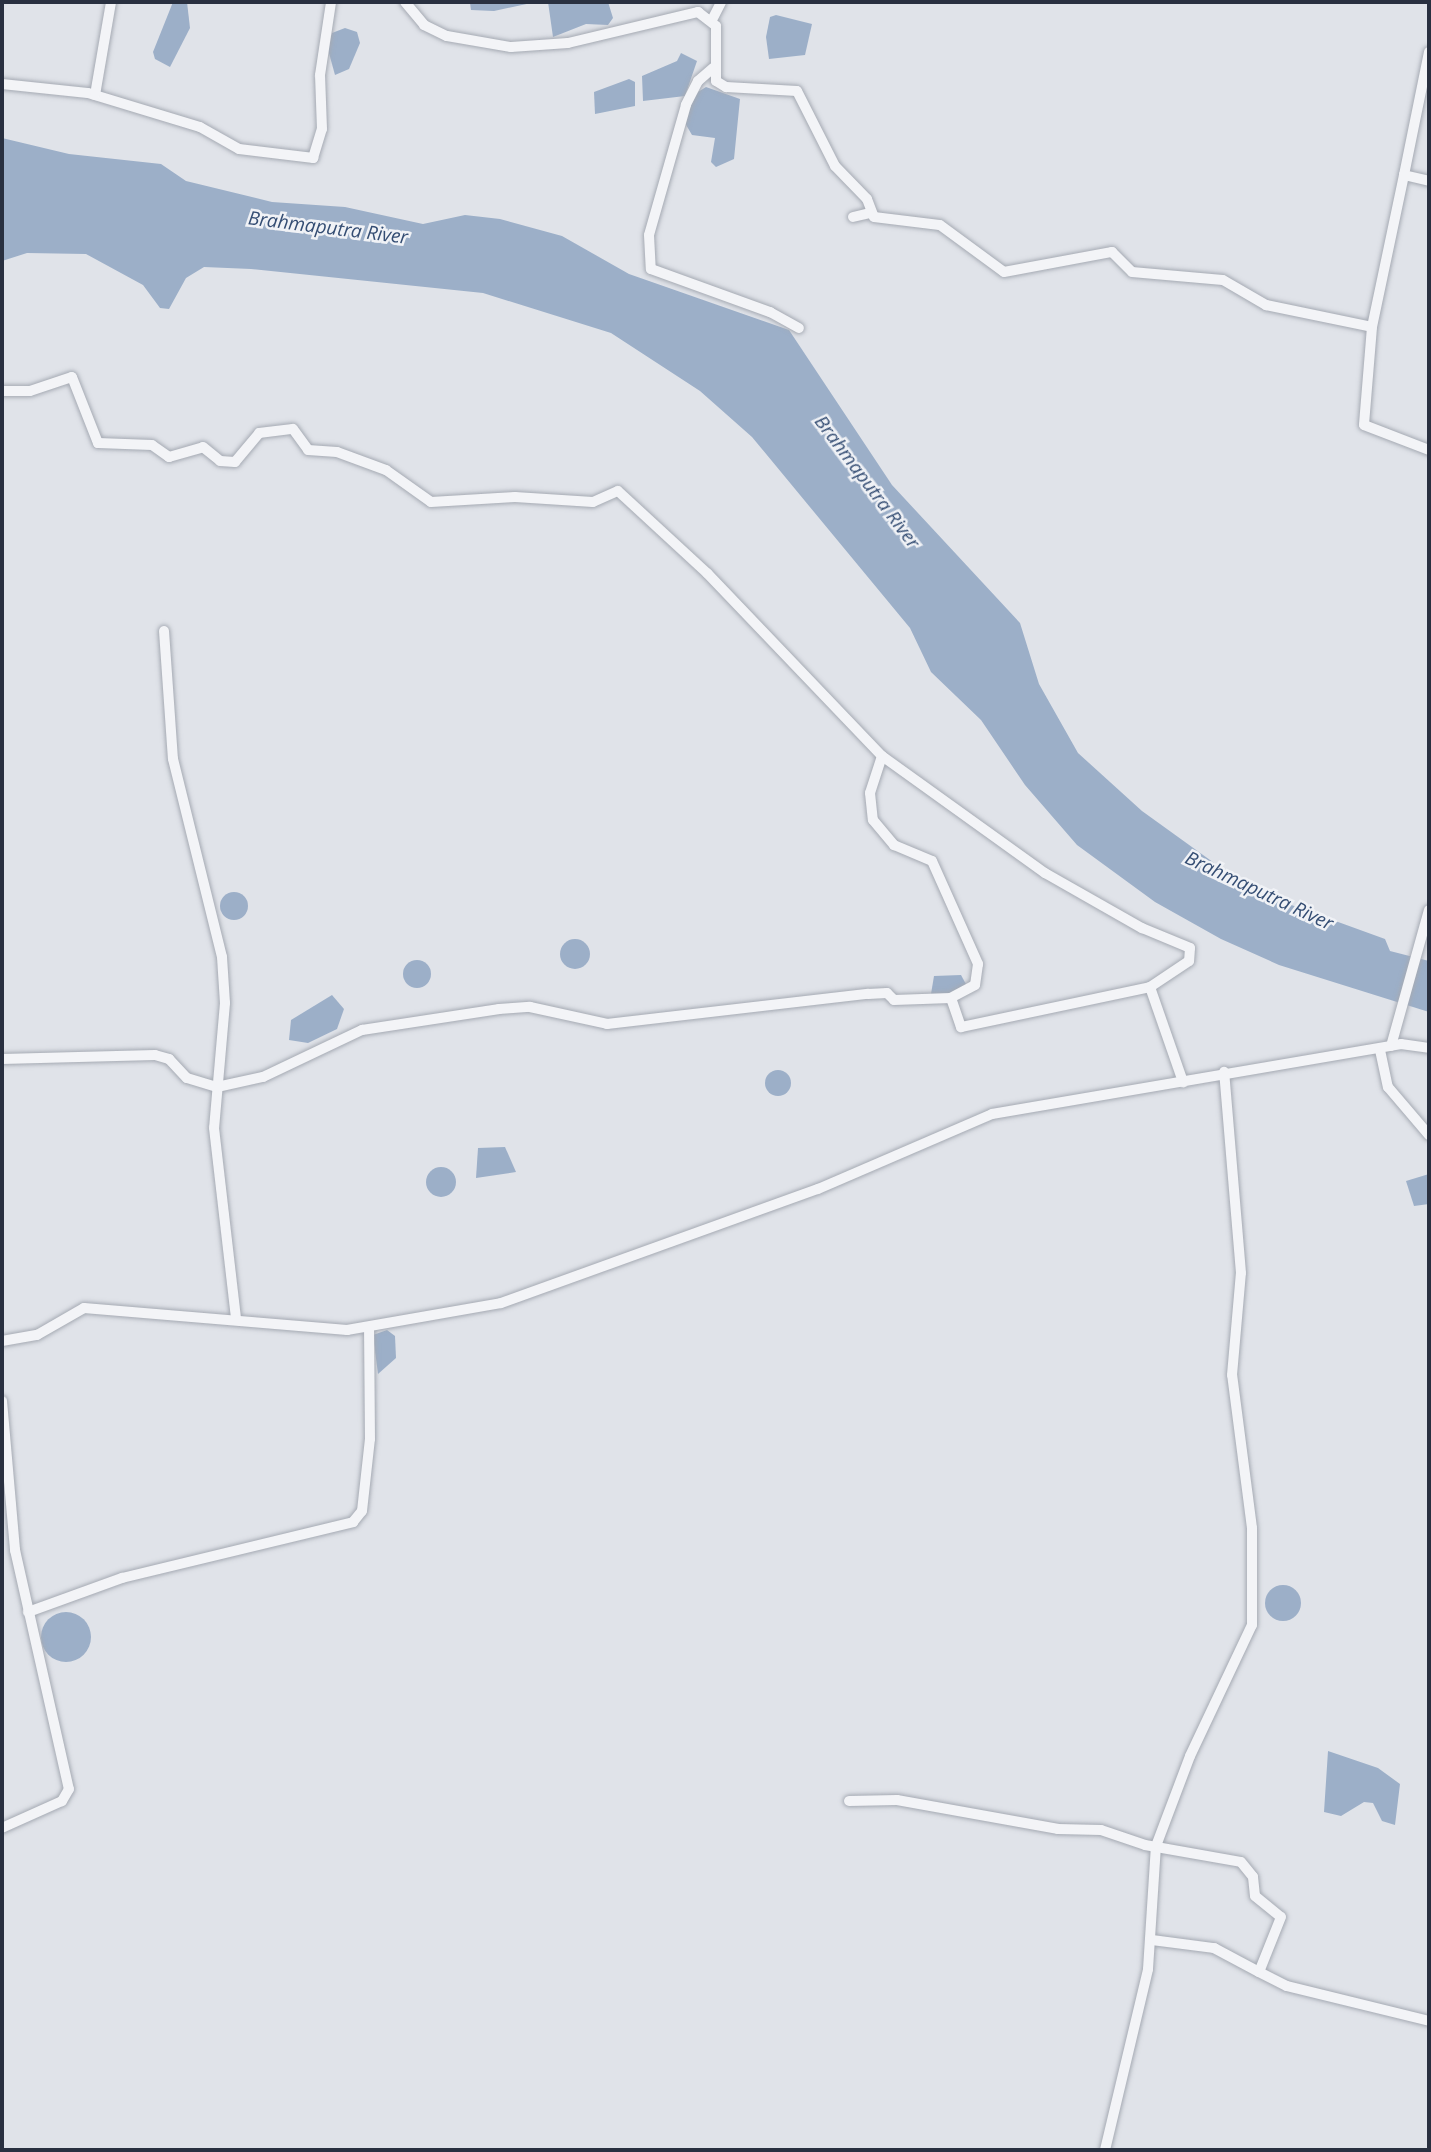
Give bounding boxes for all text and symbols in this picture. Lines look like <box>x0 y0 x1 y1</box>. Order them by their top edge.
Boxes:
water label: Brahmaputra River <box>247 207 409 249</box>
water label: Brahmaputra River <box>810 411 924 553</box>
water label: Brahmaputra River <box>1181 847 1337 935</box>

